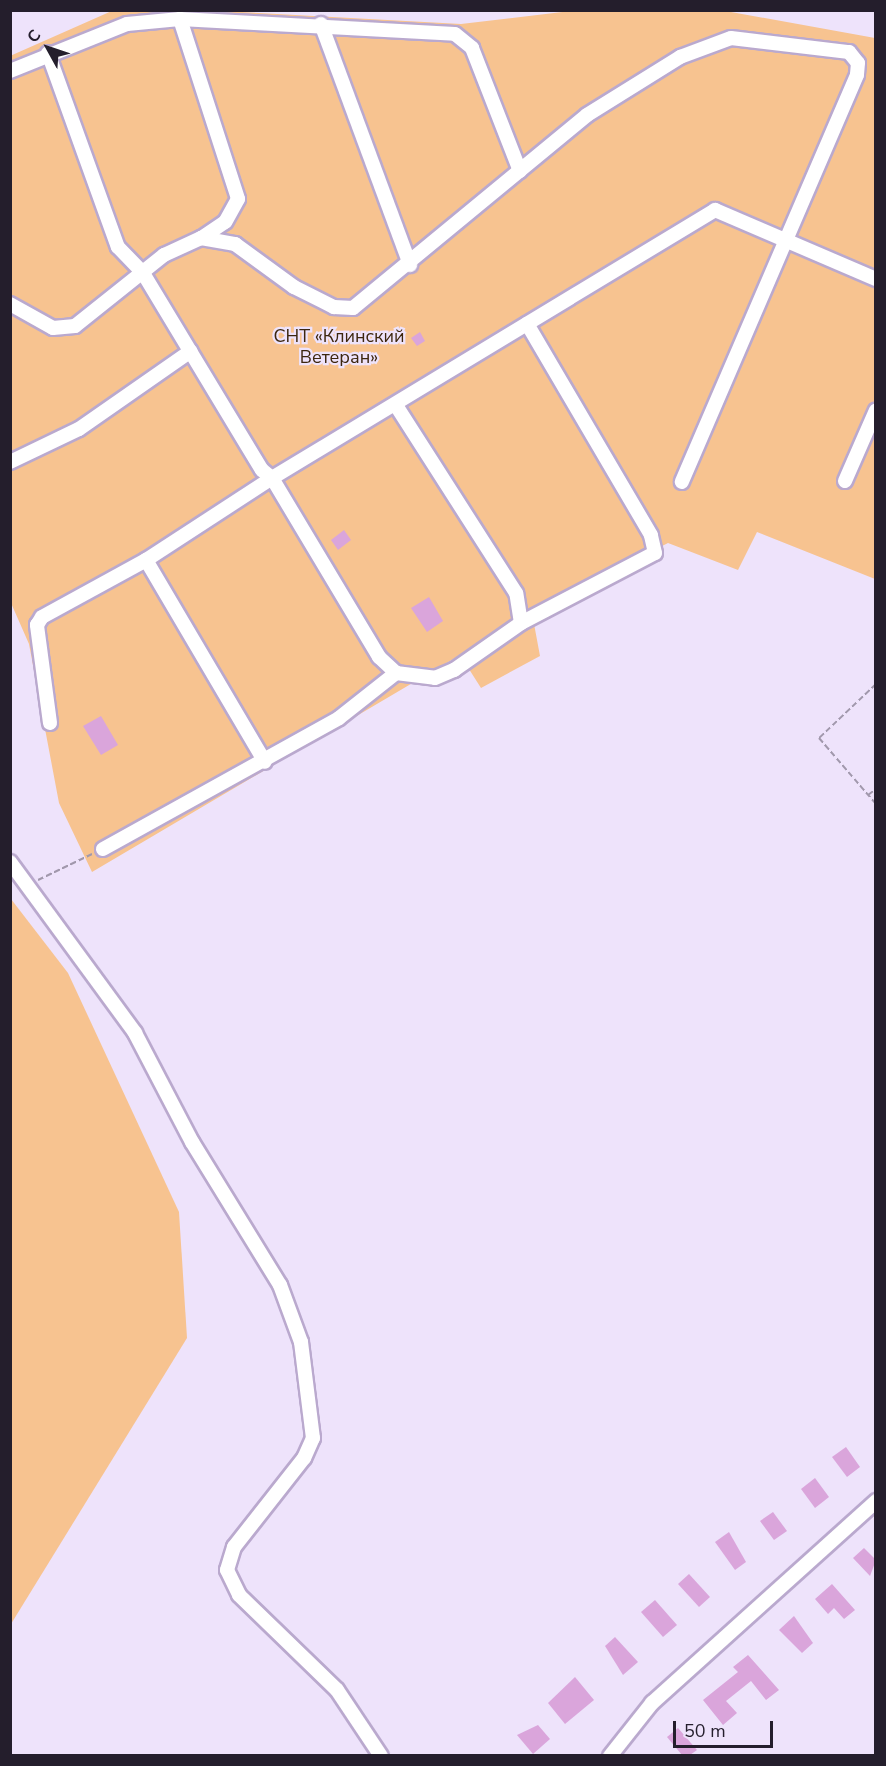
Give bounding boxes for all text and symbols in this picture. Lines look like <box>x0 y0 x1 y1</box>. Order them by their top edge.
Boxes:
north arrow <box>18 18 78 78</box>
text: С <box>22 25 46 48</box>
park label: СНТ «Клинский Ветеран» <box>273 326 405 368</box>
scale bar <box>676 1709 776 1747</box>
text: 50 m <box>684 1719 726 1743</box>

